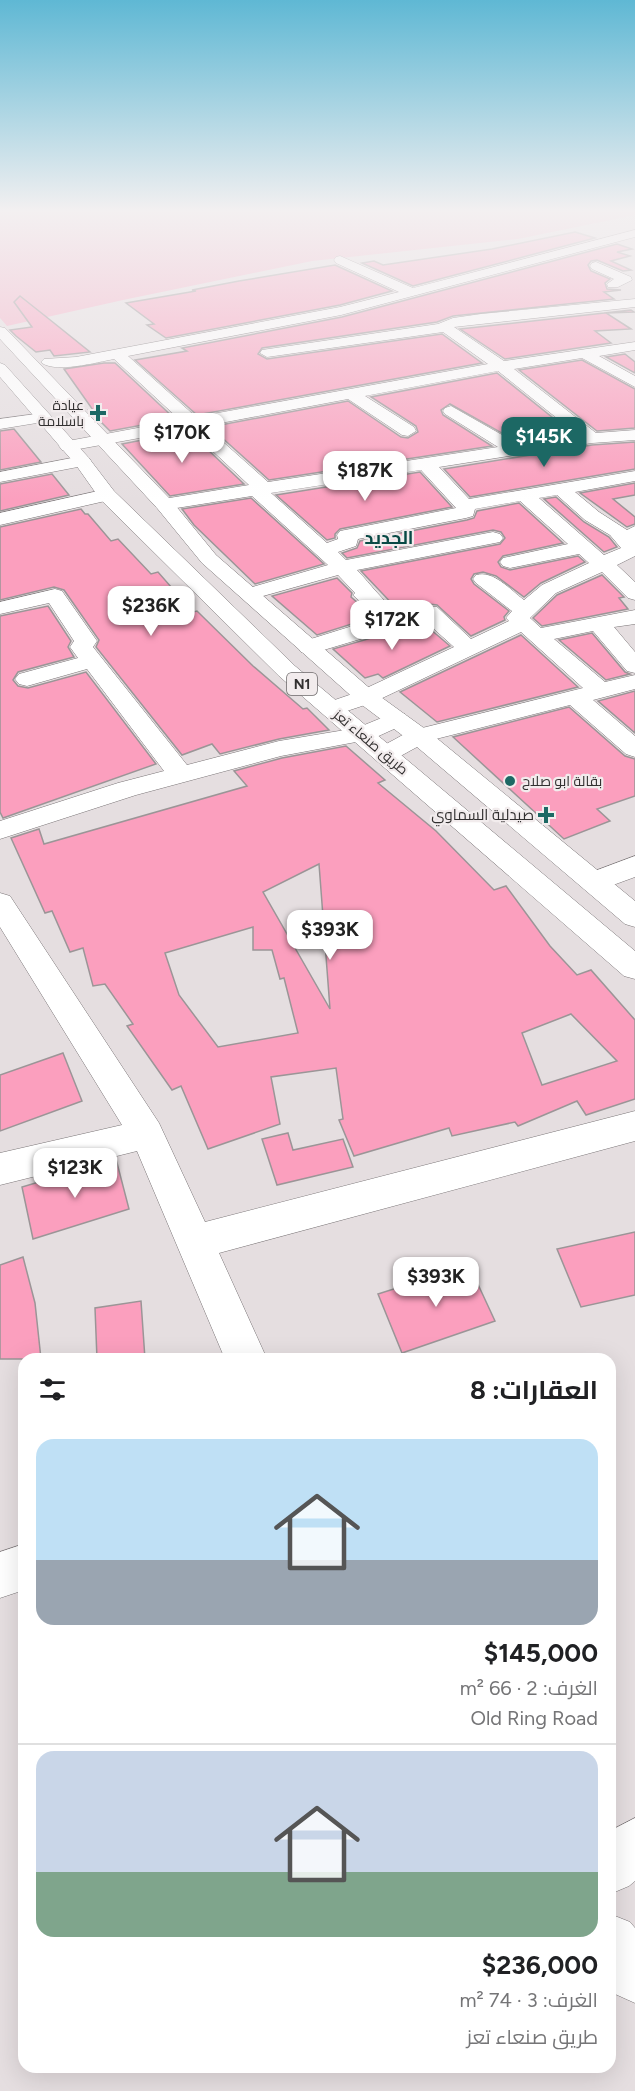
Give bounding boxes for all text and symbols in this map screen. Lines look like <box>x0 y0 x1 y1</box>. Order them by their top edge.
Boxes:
place label: عيادة باسلامة <box>38 397 84 430</box>
marker: عيادة باسلامة <box>89 404 107 422</box>
pin: $170K <box>140 413 224 464</box>
pin: $145K <box>502 417 586 468</box>
text: $170K <box>154 420 210 444</box>
text: $145K <box>515 424 573 448</box>
pin: $187K <box>323 451 407 502</box>
text: $187K <box>337 458 393 482</box>
district label: الجديد <box>365 527 413 549</box>
pin: $236K <box>109 586 193 637</box>
text: $236K <box>122 593 180 617</box>
pin: $172K <box>350 600 434 651</box>
text: $172K <box>364 607 420 631</box>
road number: N1 <box>287 673 317 695</box>
street label: طريق صنعاء تعز <box>329 706 411 778</box>
place label: بقالة ابو صلاح <box>522 773 602 790</box>
marker: بقالة ابو صلاح <box>503 774 517 788</box>
place label: صيدلية السماوي <box>431 806 534 827</box>
marker: صيدلية السماوي <box>539 808 553 822</box>
pin: $393K <box>288 910 372 961</box>
text: $393K <box>301 917 359 941</box>
pin: $123K <box>33 1148 117 1199</box>
text: $123K <box>47 1155 103 1179</box>
pin: $393K <box>394 1257 478 1308</box>
text: $393K <box>407 1264 465 1288</box>
icon: filters <box>36 1373 69 1406</box>
text: العقارات: 8 <box>470 1374 598 1406</box>
icon: home <box>263 1478 371 1586</box>
text: $145,000 <box>484 1637 598 1669</box>
text: الغرف: 2 · 66 m² <box>460 1676 598 1700</box>
text: Old Ring Road <box>470 1706 598 1730</box>
icon: home <box>263 1790 371 1898</box>
text: $236,000 <box>482 1949 598 1981</box>
text: الغرف: 3 · 74 m² <box>460 1988 598 2012</box>
text: طريق صنعاء تعز <box>467 2025 598 2049</box>

